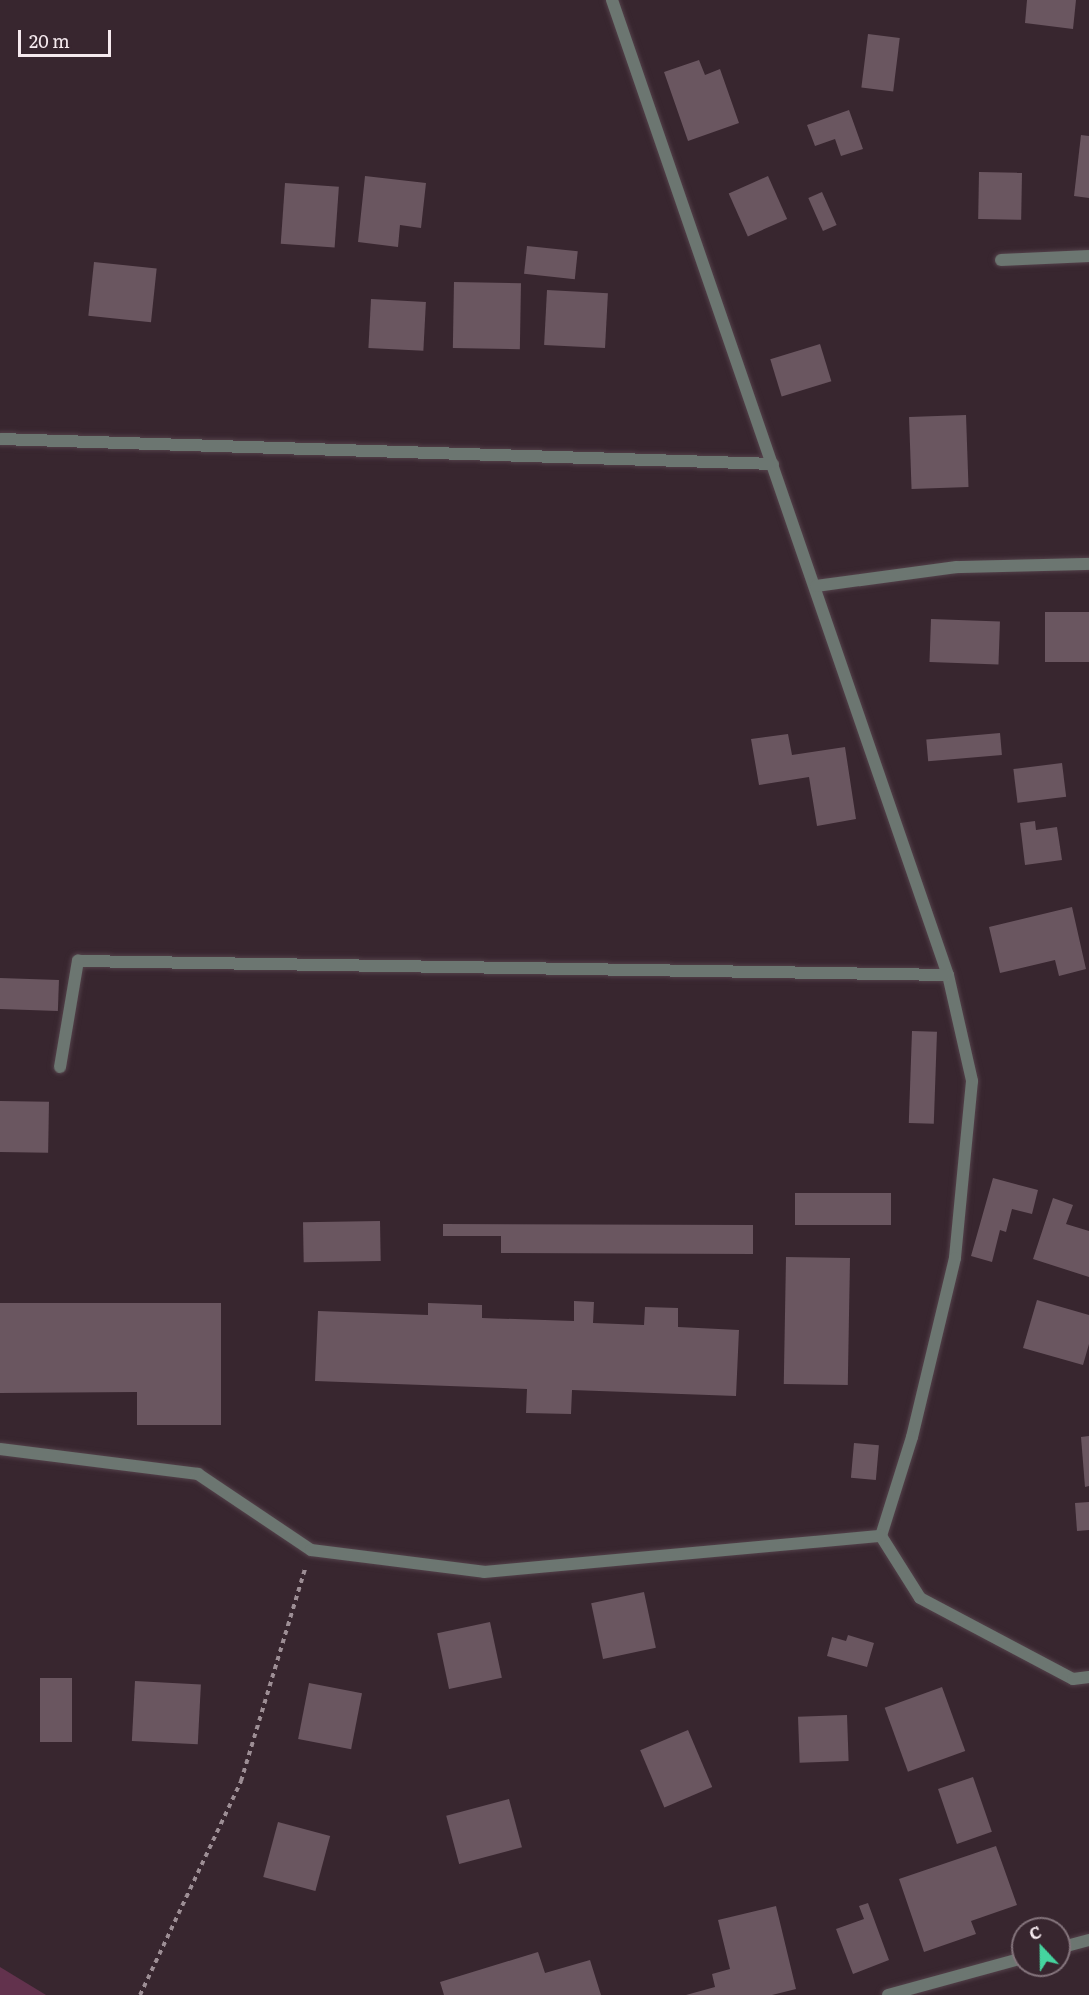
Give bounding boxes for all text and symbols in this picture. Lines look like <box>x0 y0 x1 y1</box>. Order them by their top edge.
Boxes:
scale bar <box>21 18 114 56</box>
text: 20 m <box>29 27 70 54</box>
north arrow <box>1011 1917 1071 1977</box>
text: С <box>1025 1919 1045 1945</box>

